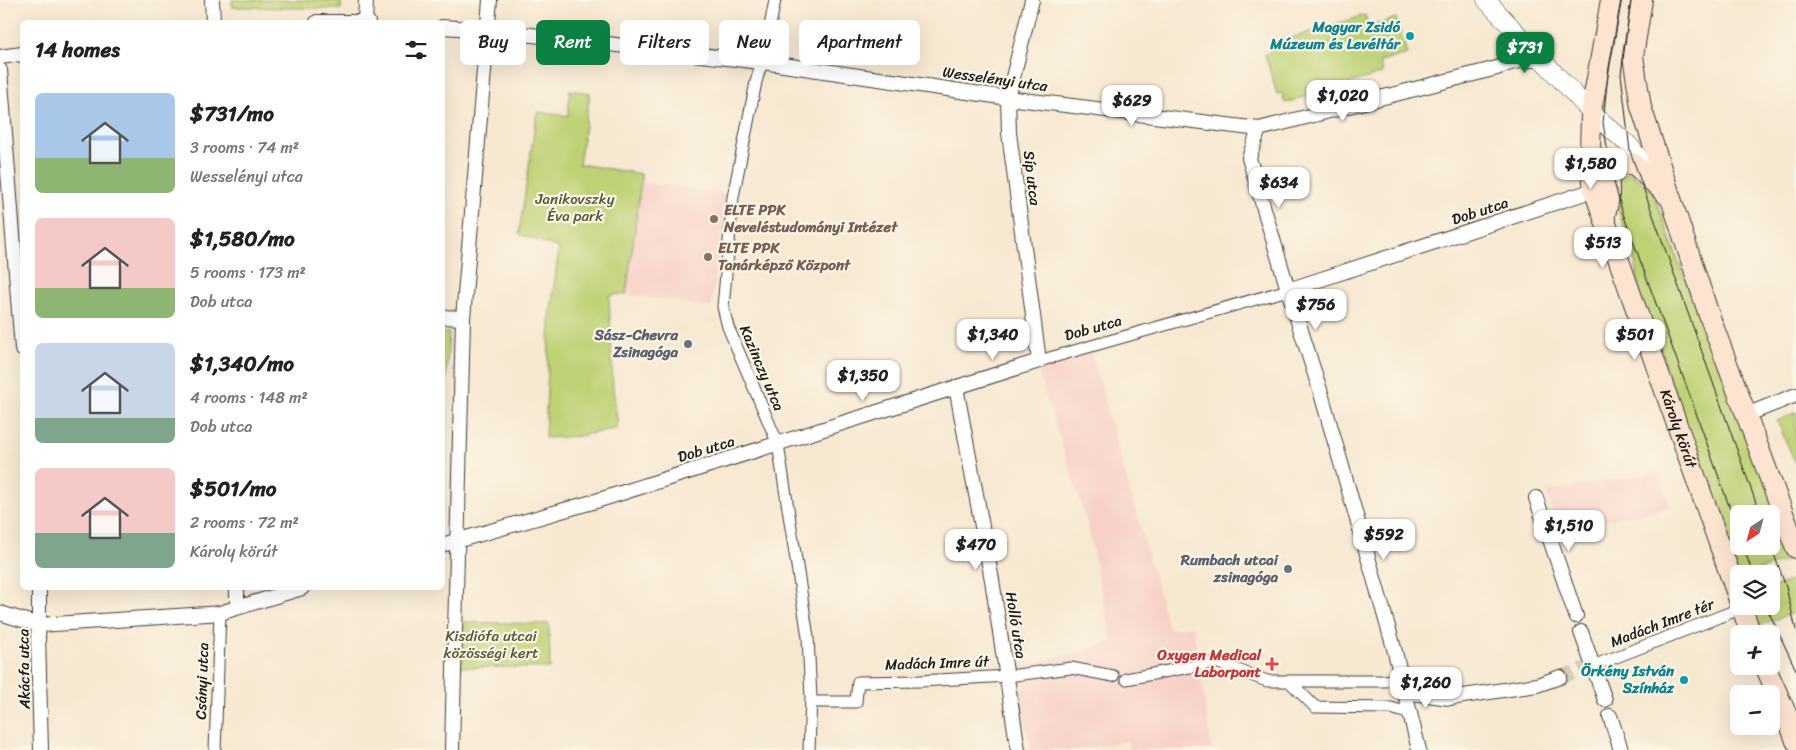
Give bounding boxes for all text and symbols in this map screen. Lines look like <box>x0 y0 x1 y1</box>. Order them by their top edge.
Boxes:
place label: Magyar Zsidó Múzeum és Levéltár <box>1269 14 1402 57</box>
chip: Buy <box>460 20 526 65</box>
chip: Rent <box>536 20 610 65</box>
chip: Filters <box>620 20 709 65</box>
chip: New <box>719 20 789 65</box>
chip: Apartment <box>799 20 920 65</box>
marker: Magyar Zsidó Múzeum és Levéltár <box>1404 30 1416 42</box>
text: 14 homes <box>35 31 120 69</box>
pin: $731 <box>1495 32 1555 74</box>
text: $731 <box>1507 33 1543 62</box>
icon: filters <box>402 36 430 64</box>
street label: Wesselényi utca <box>941 59 1050 99</box>
pin: $1,020 <box>1302 80 1384 122</box>
text: $1,020 <box>1317 81 1369 110</box>
pin: $629 <box>1102 84 1162 127</box>
text: $629 <box>1113 86 1151 115</box>
text: $731/mo <box>190 95 274 133</box>
icon: home <box>75 113 135 173</box>
text: 3 rooms · 74 m² <box>190 133 299 162</box>
pin: $1,580 <box>1550 148 1632 190</box>
street label: Síp utca <box>1016 149 1048 207</box>
text: $1,580 <box>1565 149 1617 178</box>
text: Wesselényi utca <box>190 162 303 191</box>
pin: $634 <box>1249 166 1309 209</box>
text: $634 <box>1260 168 1298 197</box>
park label: Janikovszky Éva park <box>535 186 615 229</box>
street label: Dob utca <box>1448 189 1512 232</box>
place label: ELTE PPK Neveléstudományi Intézet <box>723 197 898 240</box>
marker: ELTE PPK Neveléstudományi Intézet <box>708 213 720 225</box>
text: $1,580/mo <box>190 220 295 258</box>
pin: $513 <box>1573 226 1633 269</box>
text: $513 <box>1585 228 1621 257</box>
place label: ELTE PPK Tanárképző Központ <box>718 235 851 278</box>
icon: home <box>75 238 135 298</box>
marker: ELTE PPK Tanárképző Központ <box>702 251 714 263</box>
text: 5 rooms · 173 m² <box>190 258 306 287</box>
text: Dob utca <box>190 287 252 316</box>
pin: $756 <box>1286 288 1346 331</box>
text: $756 <box>1297 290 1335 319</box>
street label: Dob utca <box>1061 307 1125 349</box>
pin: $1,340 <box>952 318 1034 361</box>
pin: $501 <box>1605 318 1665 361</box>
text: $1,340 <box>968 320 1018 349</box>
text: $501 <box>1616 320 1654 349</box>
street label: Kazinczy utca <box>732 321 792 416</box>
place label: Sász-Chevra Zsinagóga <box>593 322 678 365</box>
marker: Sász-Chevra Zsinagóga <box>682 338 694 350</box>
text: $1,340/mo <box>190 345 294 383</box>
pin: $1,350 <box>822 360 904 402</box>
text: $1,350 <box>838 361 888 390</box>
icon: home <box>75 363 135 423</box>
text: 4 rooms · 148 m² <box>190 383 308 412</box>
street label: Károly körút <box>1652 385 1705 472</box>
text: Dob utca <box>190 412 252 441</box>
street label: Dob utca <box>674 428 738 470</box>
text: $501/mo <box>190 470 276 508</box>
icon: home <box>75 488 135 548</box>
north arrow <box>1730 505 1780 555</box>
map controls <box>1730 505 1780 735</box>
text: 2 rooms · 72 m² <box>190 508 299 537</box>
pin: $1,510 <box>1528 510 1610 552</box>
text: $1,510 <box>1545 511 1593 540</box>
pin: $592 <box>1354 518 1414 561</box>
text: $592 <box>1364 520 1404 549</box>
pin: $470 <box>946 528 1006 571</box>
text: $470 <box>956 530 996 559</box>
text: Károly körút <box>190 537 278 566</box>
place label: Rumbach utcai zsinagóga <box>1180 547 1279 590</box>
marker: Rumbach utcai zsinagóga <box>1282 563 1294 575</box>
button: layers <box>1730 565 1780 615</box>
street label: Holló utca <box>998 590 1034 661</box>
street label: Madách Imre tér <box>1606 591 1719 655</box>
park label: Kisdiófa utcai közösségi kert <box>443 623 539 666</box>
button: + <box>1730 625 1780 675</box>
street label: Akácfa utca <box>10 628 38 710</box>
street label: Csányi utca <box>188 642 216 720</box>
place label: Oxygen Medical Laborpont <box>1156 642 1262 685</box>
street label: Madách Imre út <box>885 648 990 678</box>
marker: Oxygen Medical Laborpont <box>1265 657 1279 671</box>
place label: Örkény István Színház <box>1580 658 1675 701</box>
pin: $1,260 <box>1385 666 1467 709</box>
text: $1,260 <box>1401 668 1451 697</box>
marker: Örkény István Színház <box>1678 674 1690 686</box>
button: − <box>1730 685 1780 735</box>

